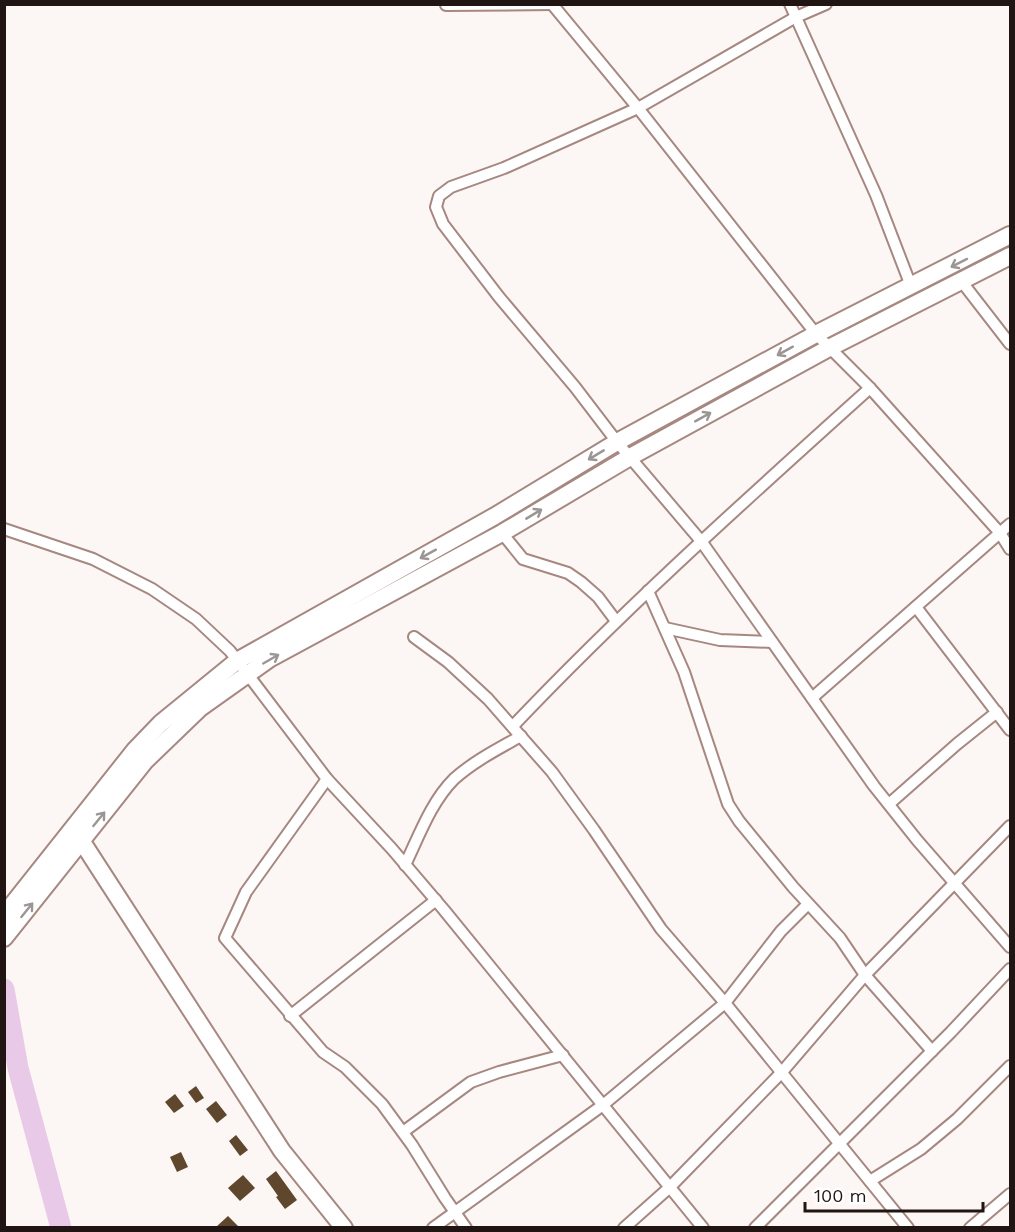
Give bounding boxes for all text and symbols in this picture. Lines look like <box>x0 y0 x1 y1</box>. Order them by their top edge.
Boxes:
one-way arrow <box>950 258 968 269</box>
one-way arrow <box>777 345 794 357</box>
one-way arrow <box>694 411 711 423</box>
one-way arrow <box>588 450 605 462</box>
one-way arrow <box>525 508 542 520</box>
one-way arrow <box>419 549 437 560</box>
one-way arrow <box>262 652 279 664</box>
one-way arrow <box>92 811 105 827</box>
one-way arrow <box>21 902 34 918</box>
scale bar <box>805 1175 984 1213</box>
text: 100 m <box>814 1185 867 1206</box>

